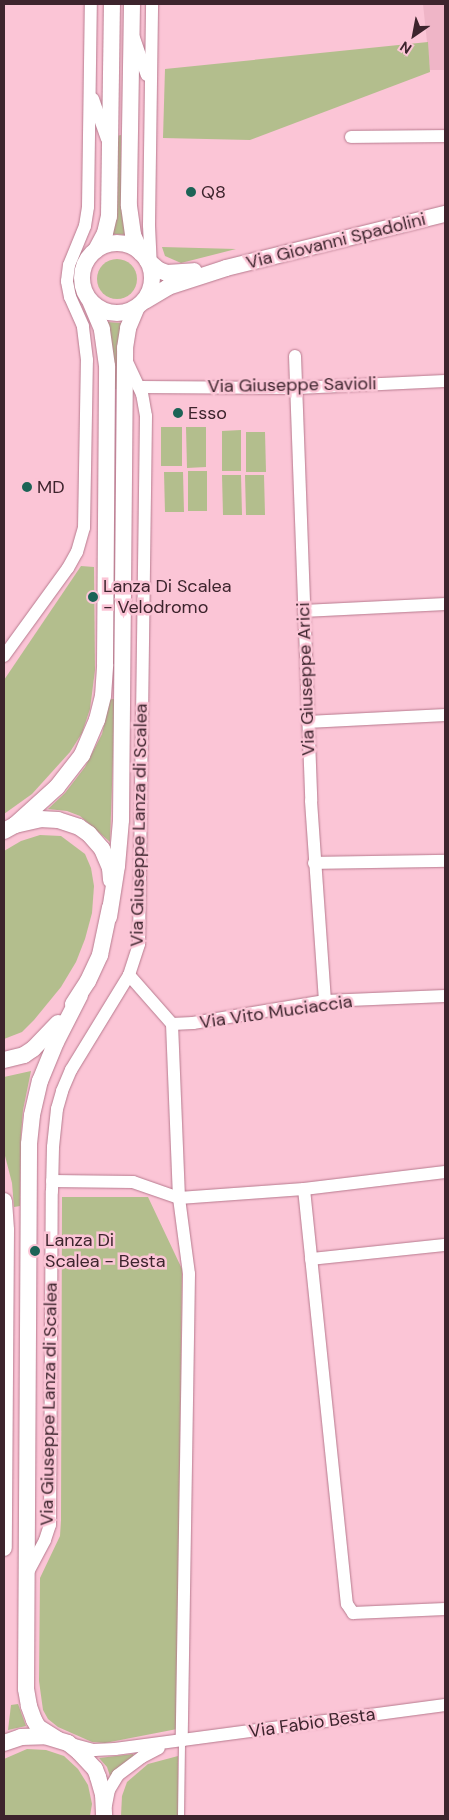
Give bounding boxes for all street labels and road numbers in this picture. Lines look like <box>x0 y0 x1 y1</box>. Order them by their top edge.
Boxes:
street label: Via Giovanni Spadolini <box>244 208 428 274</box>
street label: Via Giuseppe Savioli <box>207 373 377 397</box>
street label: Via Giuseppe Arici <box>293 602 319 756</box>
street label: Via Giuseppe Lanza di Scalea <box>126 703 152 947</box>
street label: Via Vito Muciaccia <box>198 991 354 1033</box>
street label: Via Giuseppe Lanza di Scalea <box>36 1282 62 1526</box>
street label: Via Fabio Besta <box>247 1703 377 1743</box>

